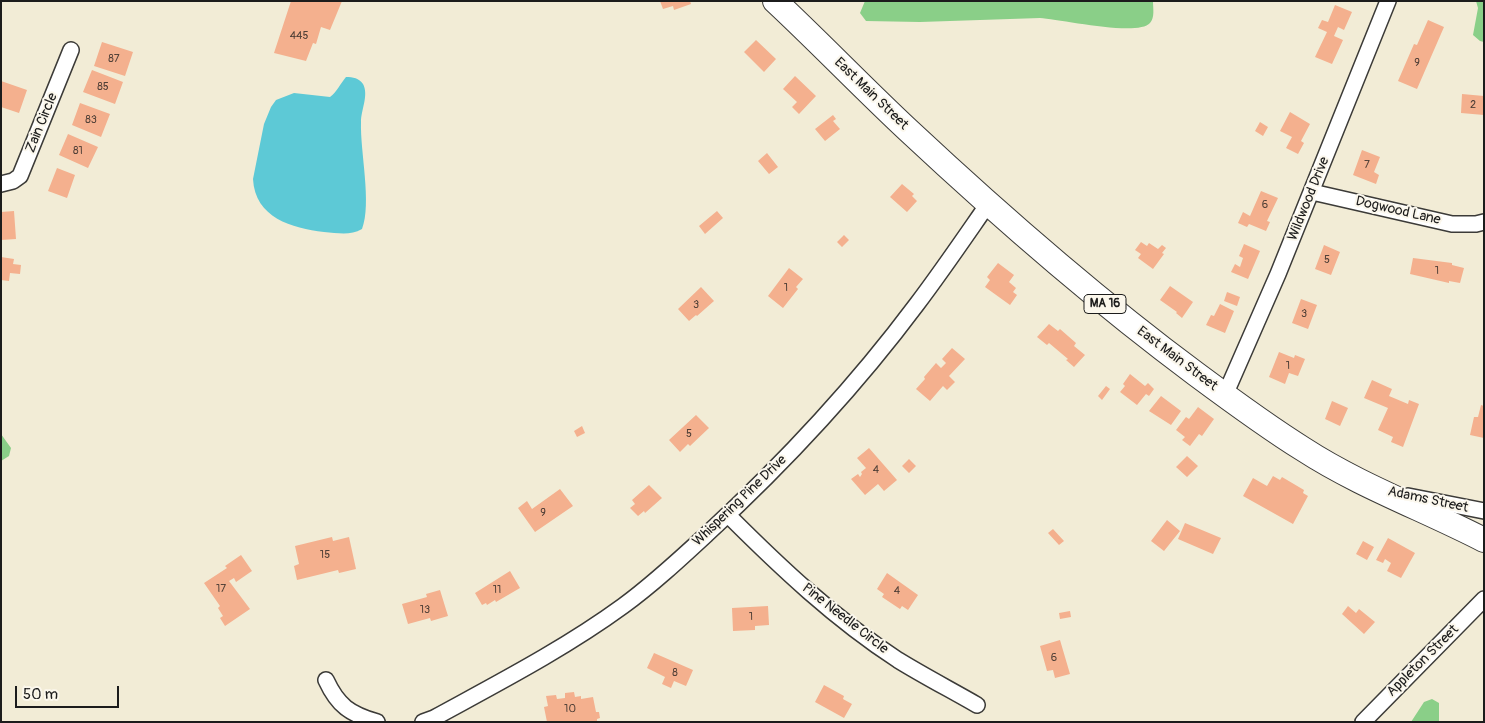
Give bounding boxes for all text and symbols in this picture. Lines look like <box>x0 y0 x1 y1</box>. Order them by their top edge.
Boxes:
house number: 445 <box>290 29 308 43</box>
house number: 87 <box>108 52 120 66</box>
street label: East Main Street <box>830 54 912 134</box>
house number: 9 <box>1414 56 1420 70</box>
house number: 85 <box>97 80 109 94</box>
street label: Zain Circle <box>22 91 62 155</box>
house number: 2 <box>1470 98 1476 112</box>
house number: 83 <box>85 113 97 127</box>
house number: 81 <box>73 144 83 158</box>
street label: Wildwood Drive <box>1285 155 1333 243</box>
house number: 7 <box>1364 158 1370 172</box>
street label: Dogwood Lane <box>1354 193 1442 229</box>
house number: 6 <box>1262 198 1268 212</box>
house number: 5 <box>1324 253 1330 267</box>
house number: 1 <box>1435 264 1439 278</box>
house number: 1 <box>784 281 788 295</box>
road number: MA 16 <box>1084 294 1126 314</box>
house number: 3 <box>693 298 699 312</box>
house number: 3 <box>1301 307 1307 321</box>
street label: East Main Street <box>1133 323 1221 395</box>
house number: 1 <box>1286 359 1290 373</box>
house number: 5 <box>686 427 692 441</box>
street label: Whispering Pine Drive <box>690 452 790 550</box>
house number: 4 <box>873 463 879 477</box>
street label: Adams Street <box>1386 483 1470 517</box>
house number: 9 <box>540 506 546 520</box>
house number: 15 <box>320 548 330 562</box>
street label: Pine Needle Circle <box>799 580 891 658</box>
house number: 17 <box>216 582 226 596</box>
house number: 11 <box>493 583 501 597</box>
house number: 4 <box>894 584 900 598</box>
house number: 13 <box>420 603 430 617</box>
house number: 1 <box>749 610 753 624</box>
street label: Appleton Street <box>1384 622 1462 700</box>
house number: 6 <box>1051 651 1057 665</box>
house number: 8 <box>672 666 678 680</box>
scale bar <box>18 676 121 708</box>
text: 50 m <box>23 685 58 704</box>
house number: 10 <box>564 702 576 716</box>

